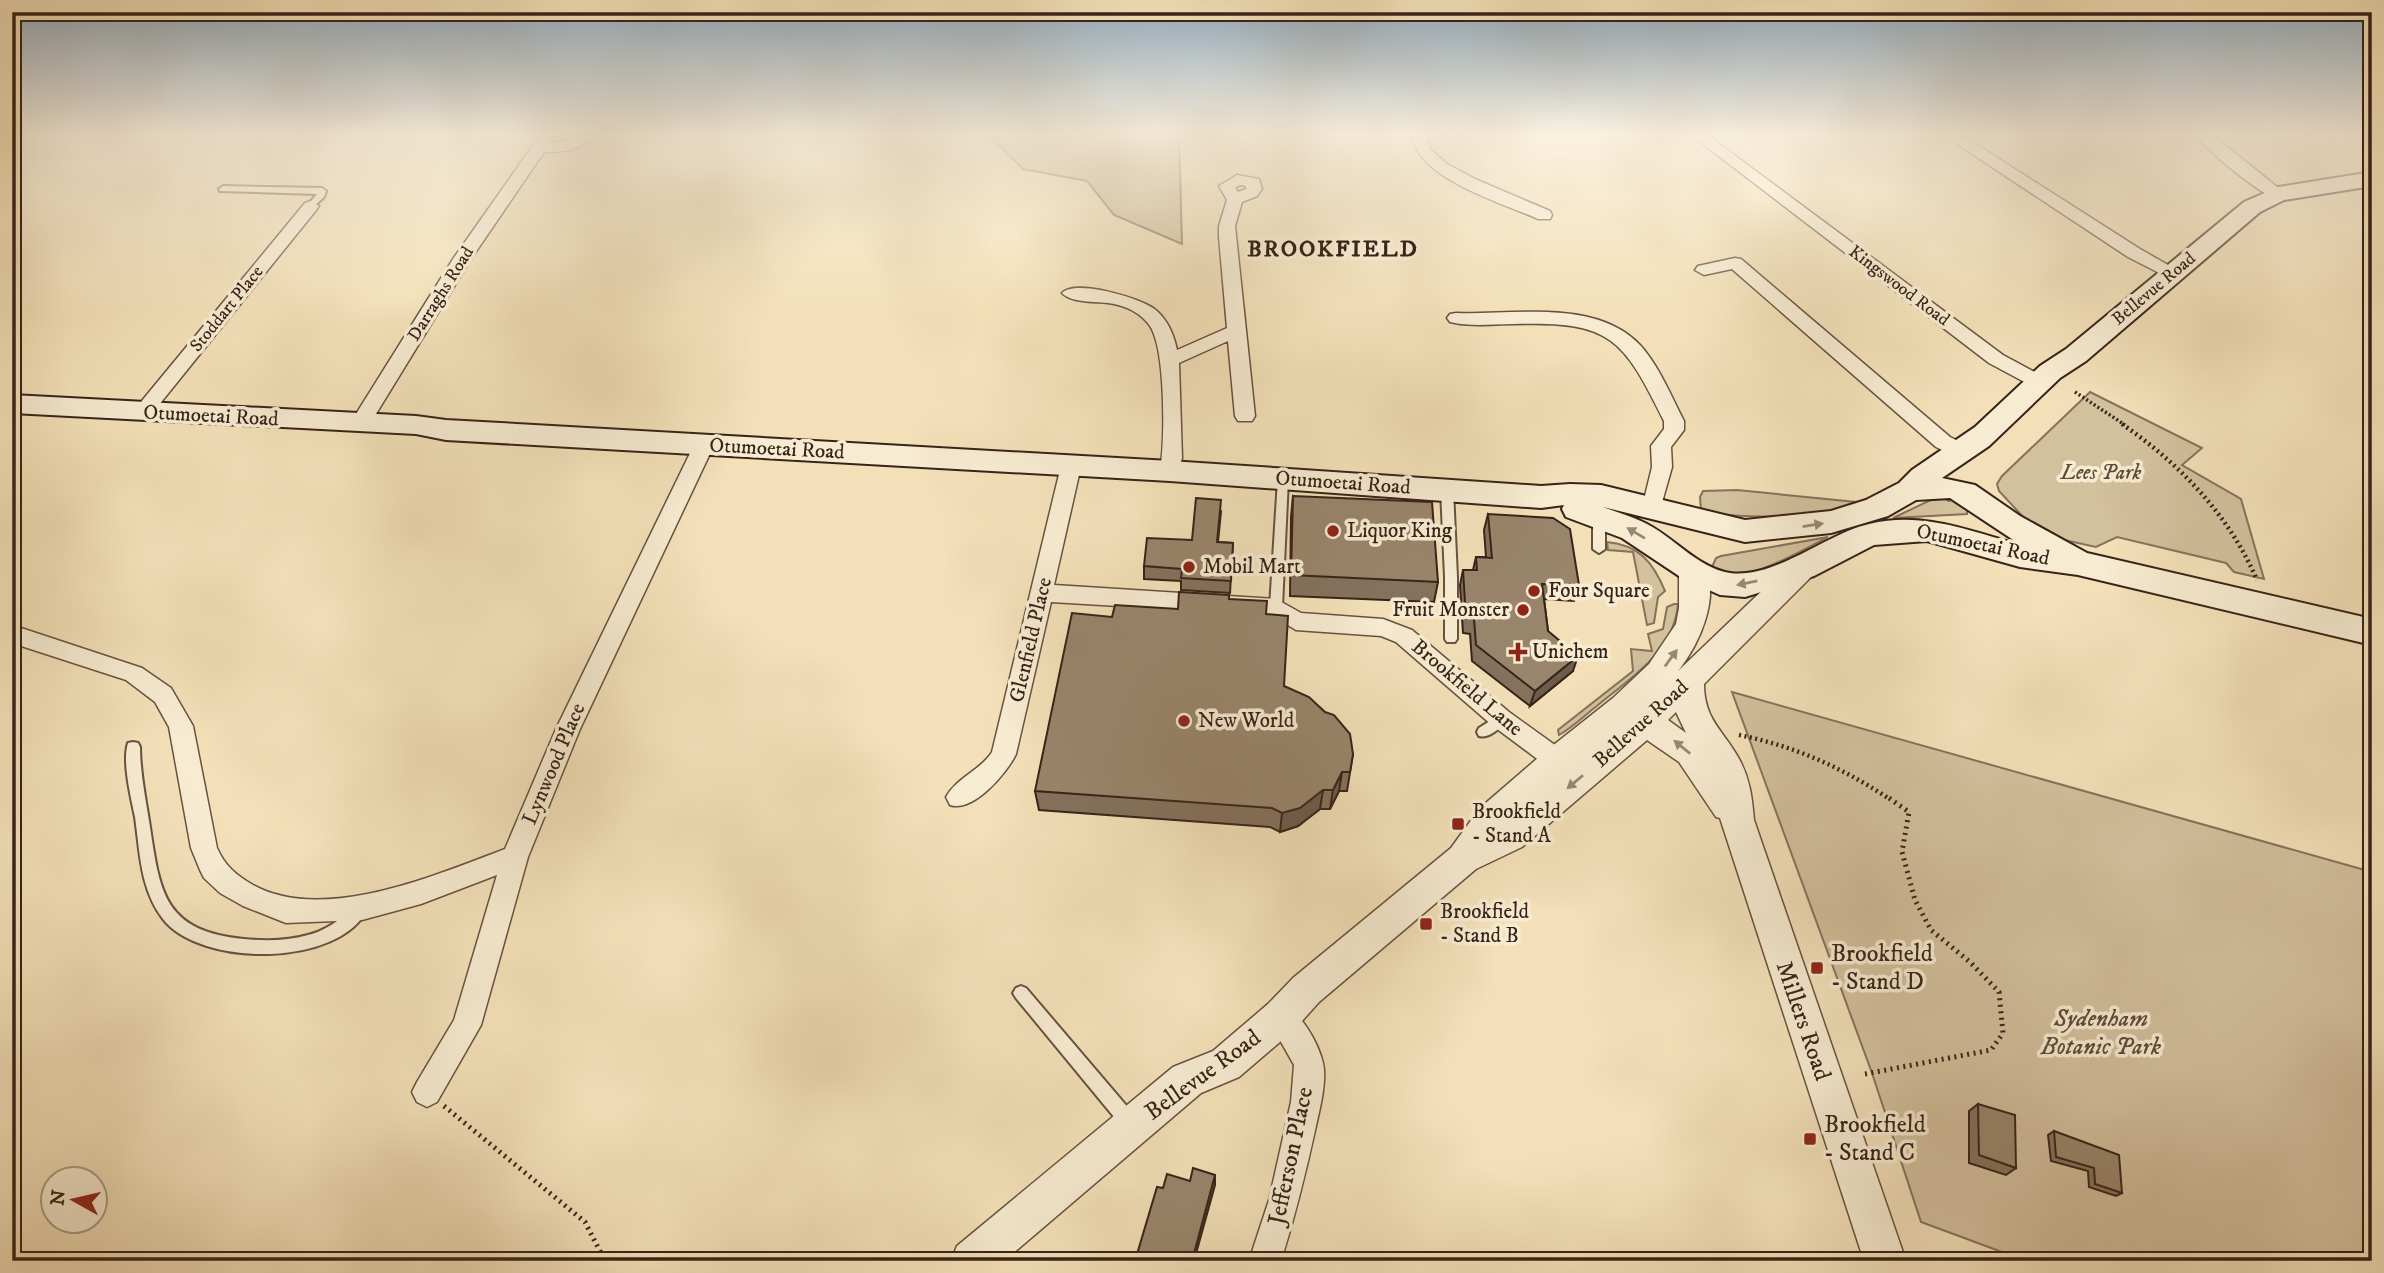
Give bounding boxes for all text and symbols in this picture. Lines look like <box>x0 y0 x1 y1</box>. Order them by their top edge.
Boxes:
district label: BROOKFIELD <box>1247 235 1419 264</box>
street label: Kingswood Road <box>1844 241 1954 331</box>
street label: Darraghs Road <box>403 243 479 345</box>
street label: Bellevue Road <box>2108 248 2200 330</box>
street label: Stoddart Place <box>186 261 268 357</box>
street label: Otumoetai Road <box>143 399 280 433</box>
street label: Otumoetai Road <box>709 432 846 466</box>
park label: Lees Park <box>2060 460 2141 486</box>
street label: Otumoetai Road <box>1275 465 1412 501</box>
place label: Liquor King <box>1347 518 1453 544</box>
street label: Otumoetai Road <box>1914 518 2052 572</box>
one-way arrow <box>1802 519 1824 530</box>
marker: Liquor King <box>1325 523 1341 539</box>
one-way arrow <box>1626 527 1645 539</box>
place label: Mobil Mart <box>1203 554 1301 580</box>
marker: Mobil Mart <box>1181 559 1197 575</box>
street label: Glenfield Place <box>1004 575 1058 705</box>
one-way arrow <box>1736 577 1758 588</box>
place label: Four Square <box>1548 578 1650 604</box>
marker: Four Square <box>1526 583 1542 599</box>
place label: Fruit Monster <box>1392 597 1509 623</box>
marker: Fruit Monster <box>1515 602 1531 618</box>
street label: Brookfield Lane <box>1406 634 1528 742</box>
place label: Unichem <box>1532 639 1609 665</box>
marker: Unichem <box>1510 644 1526 660</box>
one-way arrow <box>1664 649 1678 667</box>
street label: Bellevue Road <box>1588 674 1694 774</box>
street label: Lynwood Place <box>517 699 591 829</box>
place label: New World <box>1198 708 1295 734</box>
marker: New World <box>1176 713 1192 729</box>
one-way arrow <box>1673 739 1691 754</box>
one-way arrow <box>1566 774 1584 790</box>
place label: Brookfield - Stand A <box>1472 799 1562 849</box>
marker: Brookfield - Stand A <box>1450 816 1466 832</box>
place label: Brookfield - Stand B <box>1440 899 1530 949</box>
marker: Brookfield - Stand B <box>1418 916 1434 932</box>
place label: Brookfield - Stand D <box>1831 939 1933 997</box>
street label: Millers Road <box>1769 957 1837 1085</box>
marker: Brookfield - Stand D <box>1809 960 1825 976</box>
park label: Sydenham Botanic Park <box>2040 1004 2161 1062</box>
street label: Bellevue Road <box>1139 1023 1267 1127</box>
street label: Jefferson Place <box>1261 1084 1320 1230</box>
place label: Brookfield - Stand C <box>1824 1110 1926 1168</box>
marker: Brookfield - Stand C <box>1802 1131 1818 1147</box>
north arrow <box>38 1164 108 1234</box>
text: N <box>46 1188 71 1207</box>

